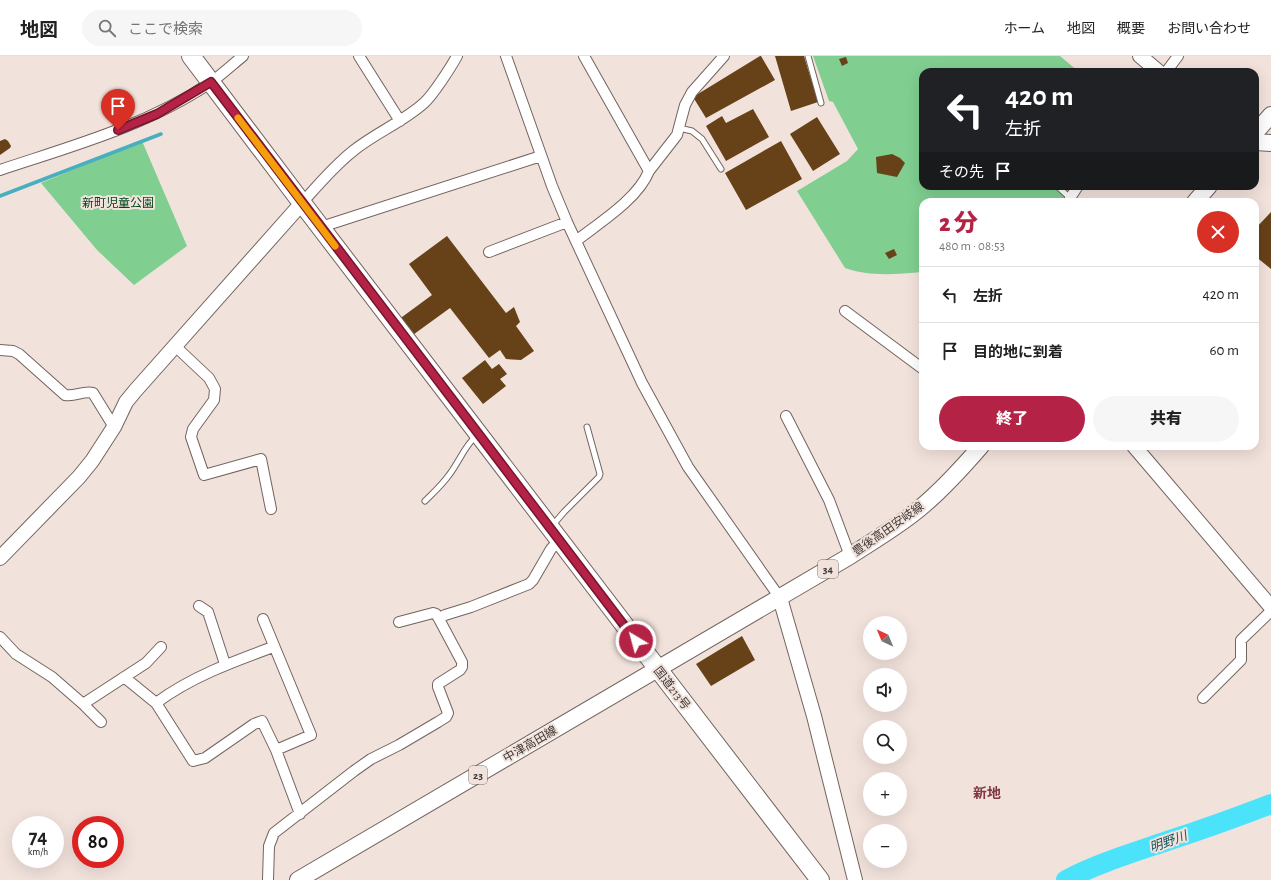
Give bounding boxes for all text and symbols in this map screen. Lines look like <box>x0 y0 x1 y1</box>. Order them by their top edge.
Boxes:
search box <box>82 10 362 46</box>
icon: search <box>96 17 118 39</box>
text: 地図 <box>20 21 58 40</box>
text: ここで検索 <box>128 22 203 37</box>
text: ホーム <box>1003 22 1045 36</box>
text: 地図 <box>1067 22 1095 36</box>
text: 概要 <box>1117 22 1145 36</box>
text: お問い合わせ <box>1167 22 1251 36</box>
text: 420 m <box>1005 83 1074 111</box>
icon: left <box>939 84 991 136</box>
pin <box>101 89 135 130</box>
icon: arrive <box>107 95 129 117</box>
text: 左折 <box>1005 121 1041 139</box>
icon: arrive <box>992 160 1014 182</box>
text: その先 <box>939 165 984 180</box>
park label: 新町児童公園 <box>82 197 154 209</box>
button: close <box>1197 211 1239 253</box>
text: 2 分 <box>939 212 978 236</box>
text: 480 m · 08:53 <box>939 240 1005 253</box>
icon: left <box>939 284 961 306</box>
text: 420 m <box>1203 287 1239 302</box>
text: 左折 <box>973 289 1003 304</box>
icon: arrive <box>939 340 961 362</box>
text: 60 m <box>1210 343 1239 358</box>
text: 目的地に到着 <box>973 345 1063 360</box>
button: 終了 <box>939 396 1085 442</box>
button: 共有 <box>1093 396 1239 442</box>
street label: 豊後高田安岐線 <box>850 499 926 558</box>
road number: 34 <box>818 560 838 578</box>
north arrow <box>863 616 907 660</box>
map controls <box>863 616 907 868</box>
position arrow <box>615 620 657 662</box>
street label: 国道213号 <box>652 664 693 712</box>
button: sound <box>863 668 907 712</box>
button: search <box>863 720 907 764</box>
street label: 中津高田線 <box>501 723 559 764</box>
road number: 23 <box>469 766 487 784</box>
button: + <box>863 772 907 816</box>
district label: 新地 <box>973 786 1001 801</box>
speed limit sign: 80 <box>72 816 124 868</box>
button: − <box>863 824 907 868</box>
text: 74 <box>29 827 47 847</box>
water label: 明野川 <box>1148 828 1191 855</box>
text: km/h <box>28 847 48 857</box>

